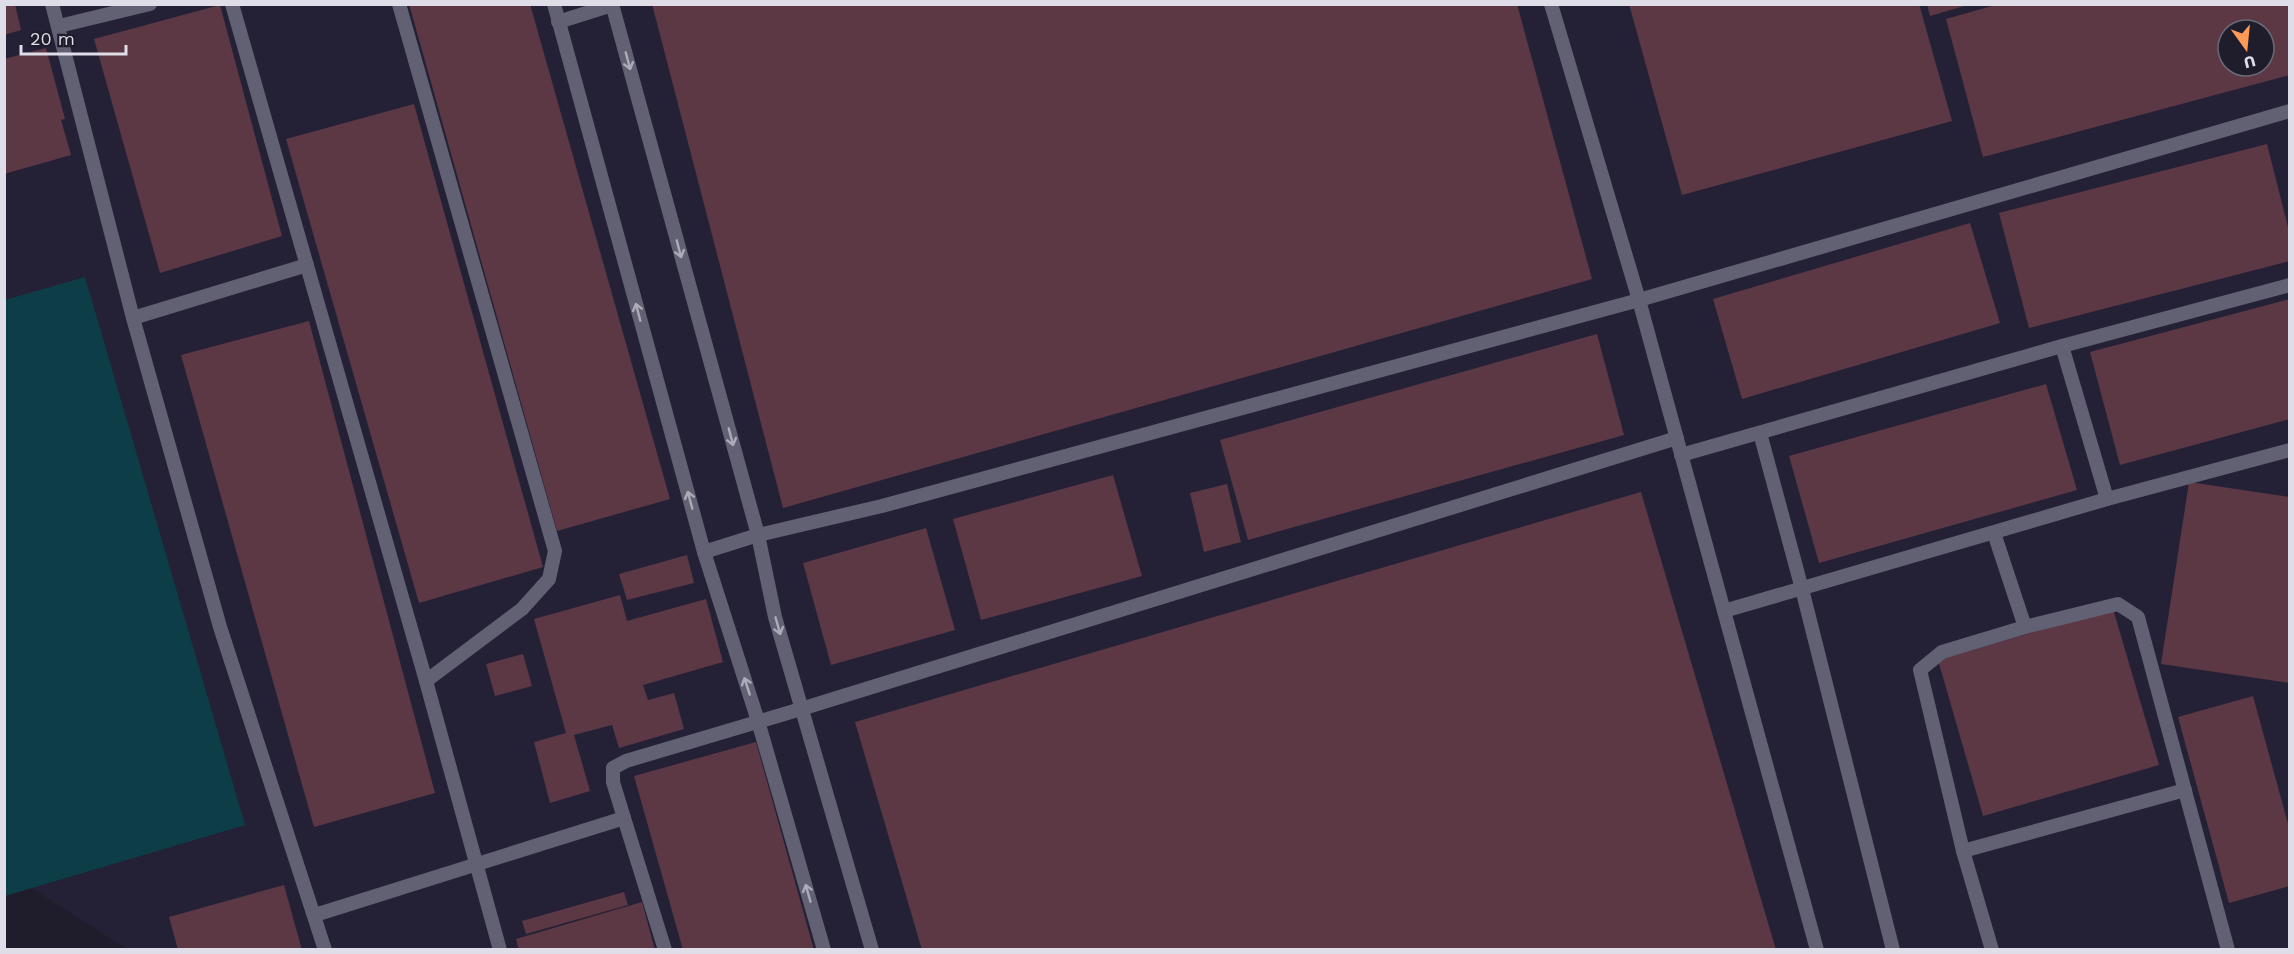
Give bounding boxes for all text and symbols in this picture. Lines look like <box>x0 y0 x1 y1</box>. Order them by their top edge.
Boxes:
scale bar <box>21 18 126 56</box>
north arrow <box>2216 18 2276 78</box>
text: 20 m <box>30 28 75 49</box>
one-way arrow <box>622 51 634 70</box>
text: U <box>2242 51 2258 73</box>
one-way arrow <box>674 239 686 258</box>
one-way arrow <box>632 302 643 321</box>
one-way arrow <box>726 427 737 446</box>
one-way arrow <box>683 490 695 509</box>
one-way arrow <box>773 616 784 635</box>
one-way arrow <box>741 677 752 696</box>
one-way arrow <box>802 884 813 903</box>

